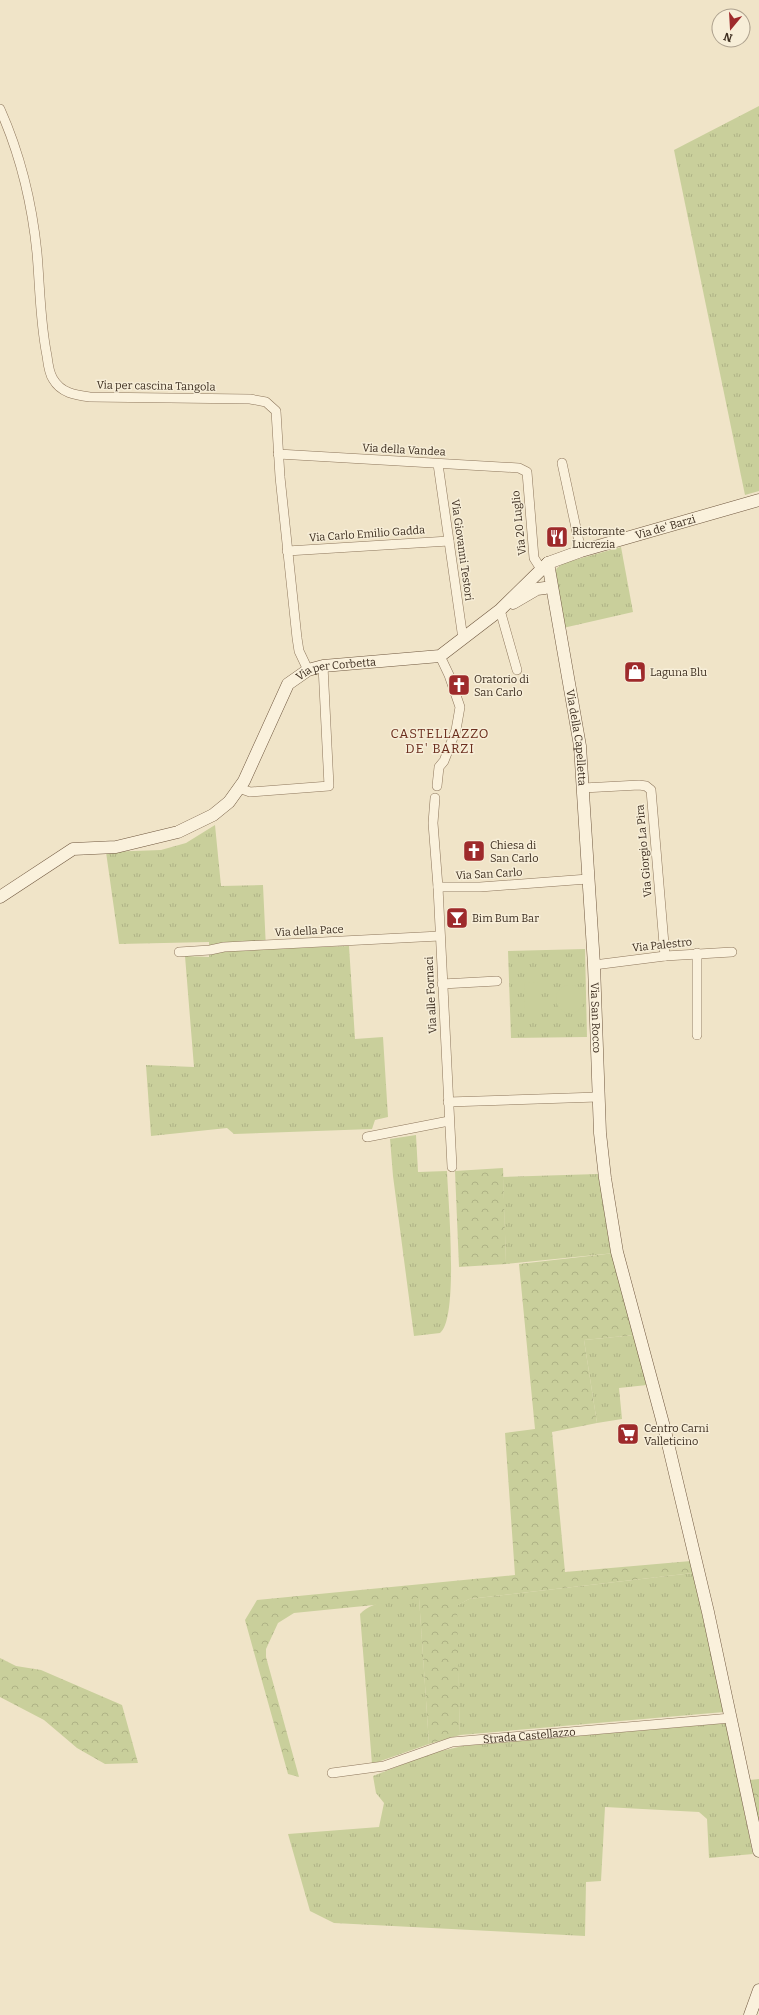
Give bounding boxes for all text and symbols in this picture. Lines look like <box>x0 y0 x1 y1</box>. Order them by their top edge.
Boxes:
north arrow <box>711 8 751 48</box>
text: N <box>722 29 734 45</box>
street label: Via per cascina Tangola <box>96 378 216 394</box>
street label: Via della Vandea <box>362 441 446 459</box>
street label: Via 20 Luglio <box>509 490 529 556</box>
street label: Via Giovanni Testori <box>448 498 476 602</box>
street label: Via de' Barzi <box>634 512 698 542</box>
street label: Via Carlo Emilio Gadda <box>309 523 425 545</box>
restaurant icon: Ristorante Lucrezia <box>544 524 570 550</box>
place label: Ristorante Lucrezia <box>572 525 625 551</box>
street label: Via per Corbetta <box>293 655 377 683</box>
shop icon: Laguna Blu <box>622 659 648 685</box>
place label: Laguna Blu <box>650 666 707 679</box>
church icon: Oratorio di San Carlo <box>446 672 472 698</box>
place label: Oratorio di San Carlo <box>474 673 530 699</box>
street label: Via della Capelletta <box>564 688 589 786</box>
district label: CASTELLAZZO DE' BARZI <box>390 726 490 756</box>
street label: Via Giorgio La Pira <box>633 804 655 898</box>
church icon: Chiesa di San Carlo <box>461 838 487 864</box>
place label: Chiesa di San Carlo <box>490 839 539 865</box>
street label: Via San Carlo <box>455 866 523 882</box>
bar icon: Bim Bum Bar <box>444 905 470 931</box>
place label: Bim Bum Bar <box>472 912 539 925</box>
street label: Via della Pace <box>274 923 344 939</box>
street label: Via Palestro <box>631 935 693 955</box>
street label: Via alle Fornaci <box>422 955 440 1034</box>
street label: Via San Rocco <box>588 982 604 1053</box>
supermarket icon: Centro Carni Valleticino <box>615 1421 641 1447</box>
place label: Centro Carni Valleticino <box>644 1422 709 1448</box>
street label: Strada Castellazzo <box>482 1725 576 1746</box>

